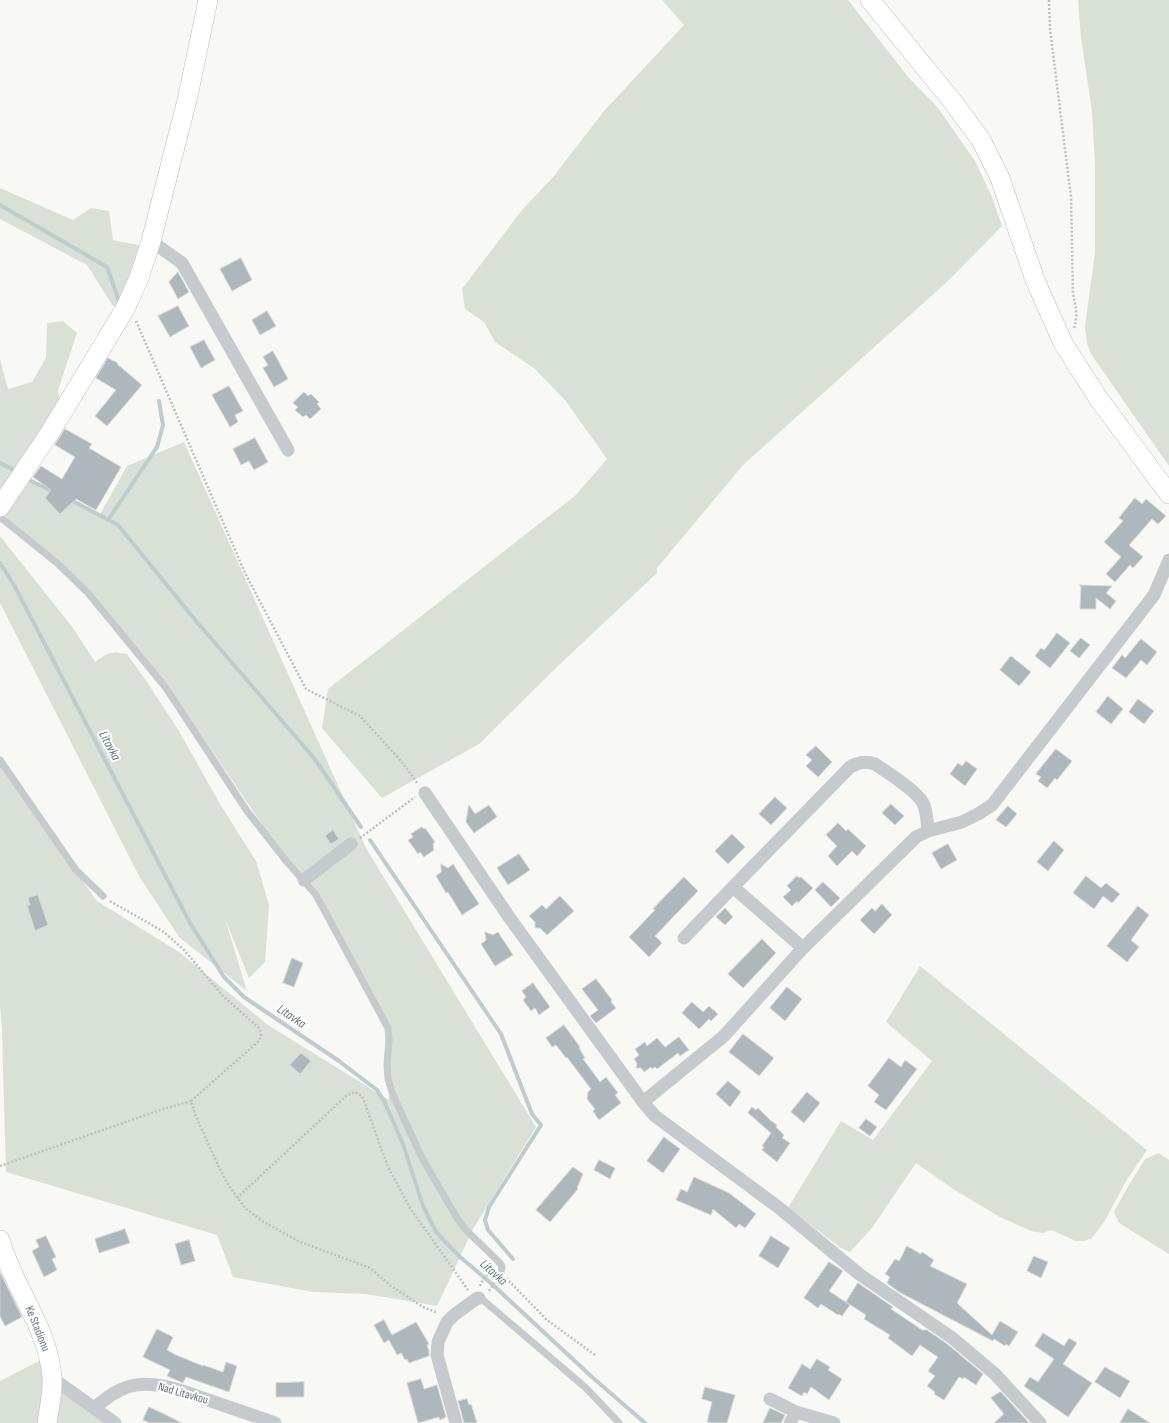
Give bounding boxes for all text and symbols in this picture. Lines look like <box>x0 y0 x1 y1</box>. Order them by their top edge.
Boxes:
water label: Litavka <box>95 729 123 763</box>
water label: Litavka <box>274 1002 308 1032</box>
water label: Litavka <box>476 1257 510 1289</box>
street label: Ke Stadionu <box>21 1304 53 1354</box>
street label: Nad Litavkou <box>156 1380 210 1408</box>

